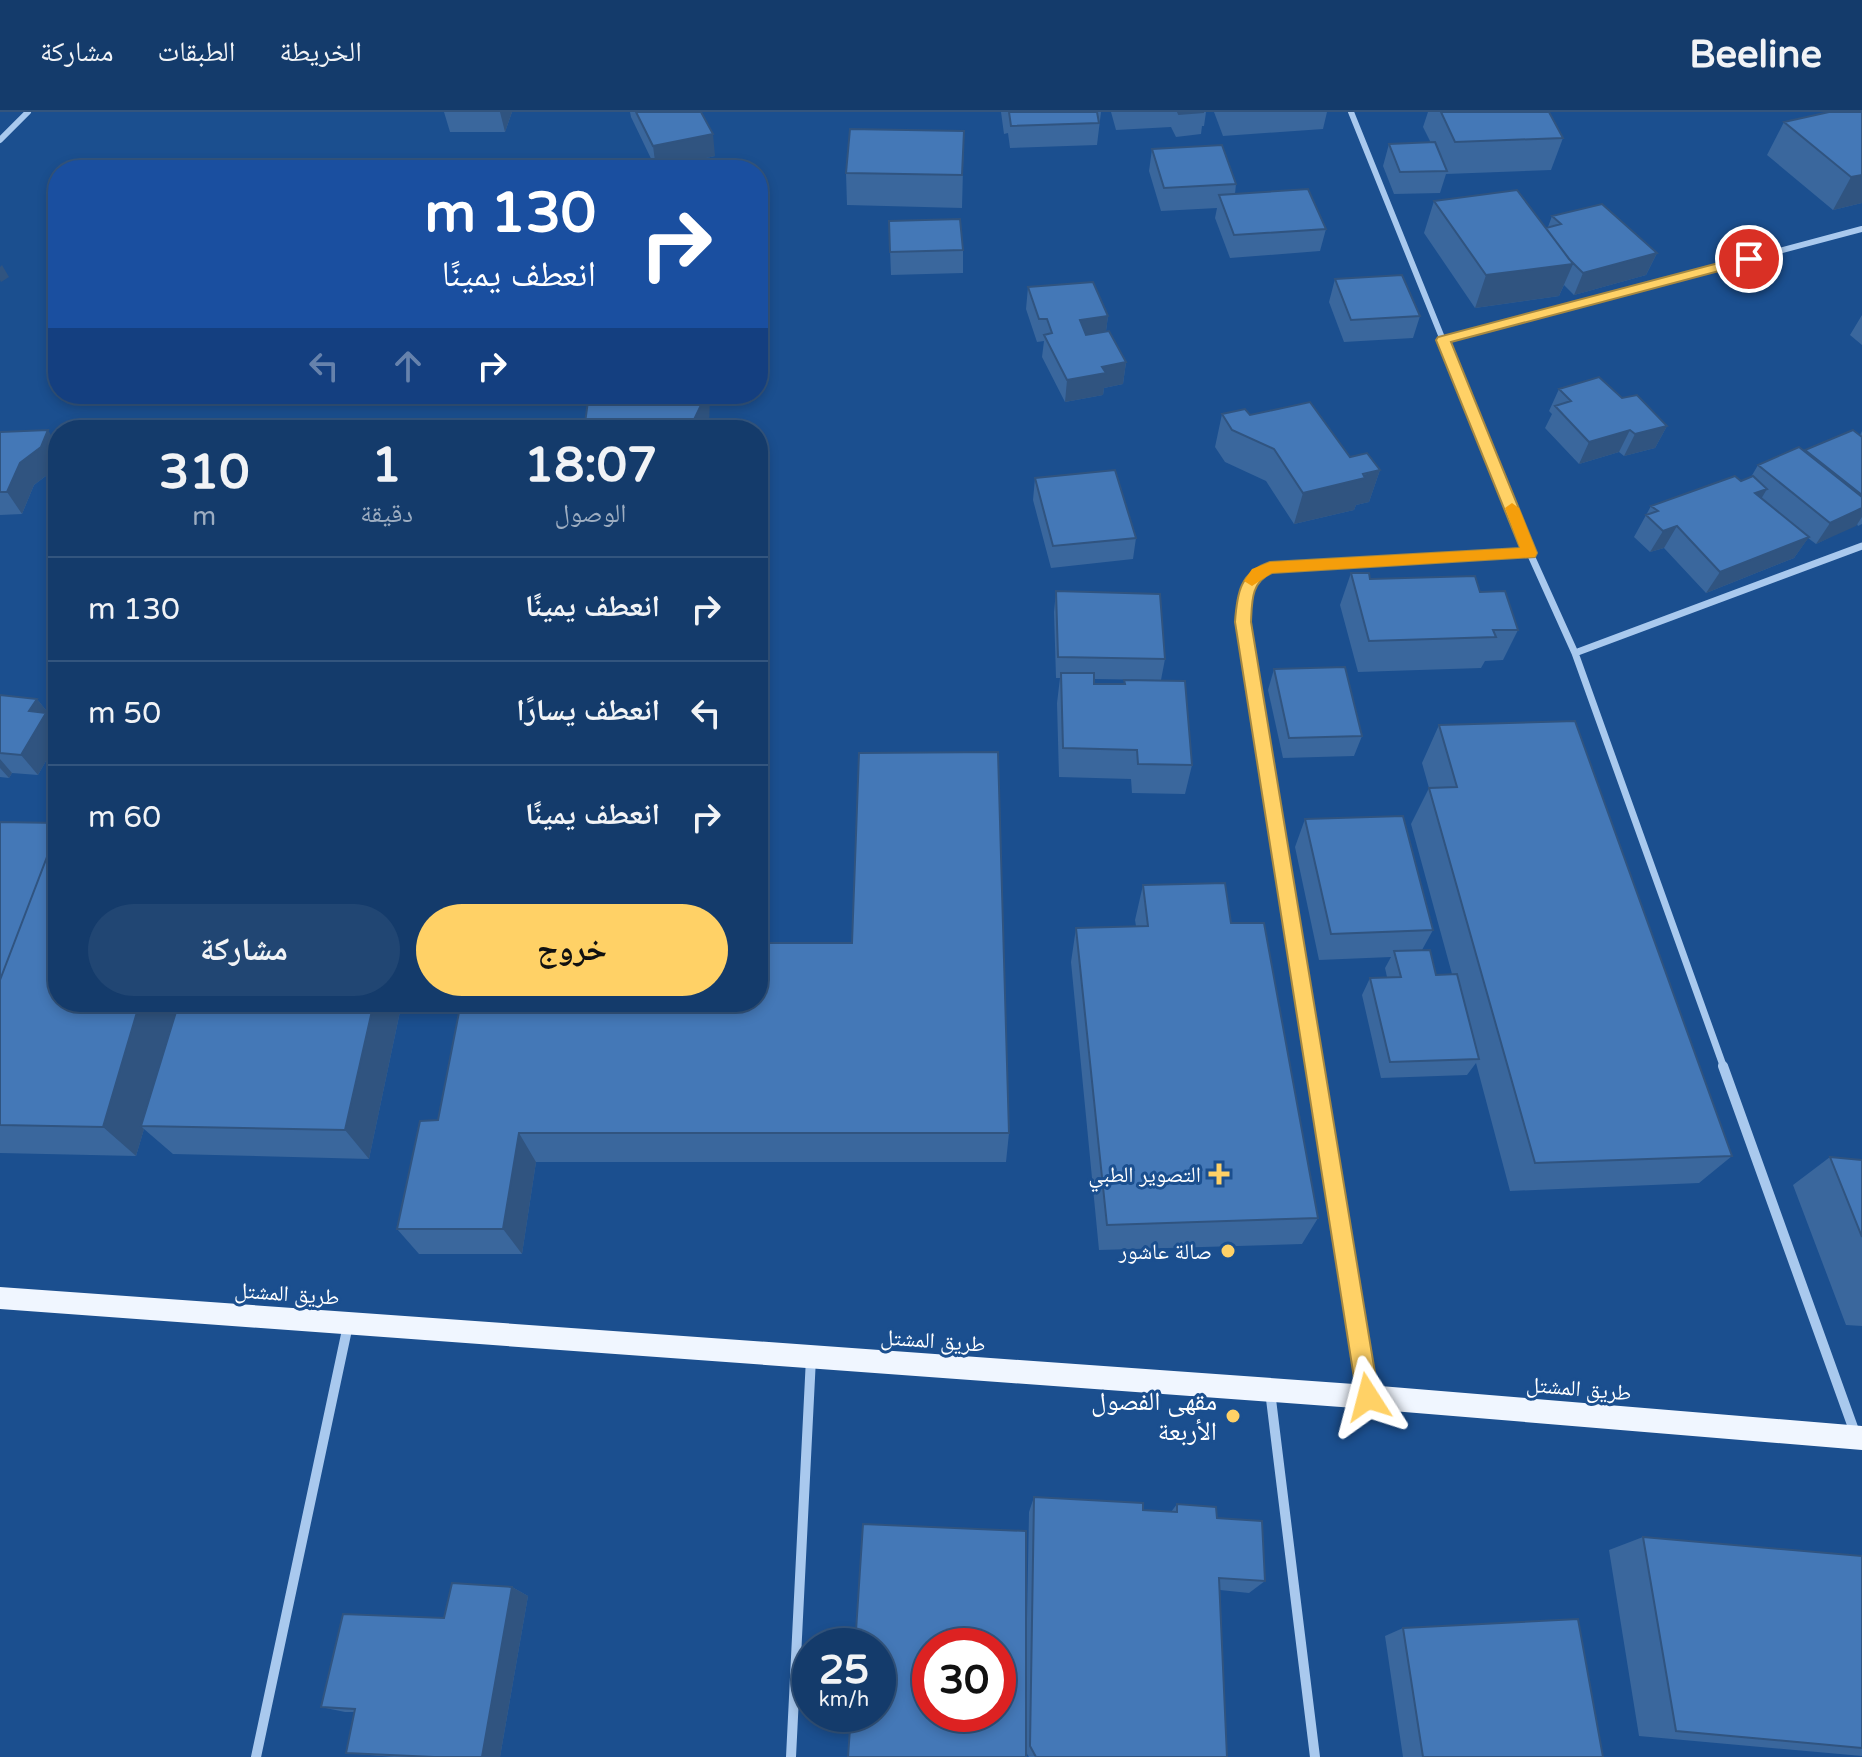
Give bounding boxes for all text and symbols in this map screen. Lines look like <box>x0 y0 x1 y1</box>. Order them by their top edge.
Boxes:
text: Beeline <box>1689 32 1822 78</box>
text: مشاركة <box>40 35 114 69</box>
text: الطبقات <box>158 35 235 69</box>
text: الخريطة <box>279 35 362 69</box>
text: 130 m <box>425 180 596 247</box>
icon: right <box>624 192 728 296</box>
pin <box>1715 225 1783 293</box>
icon: arrive <box>1727 237 1771 281</box>
text: انعطف يمينًا <box>441 253 596 296</box>
icon: left <box>302 344 346 388</box>
icon: ahead <box>386 344 430 388</box>
icon: right <box>470 344 514 388</box>
text: 1 <box>372 437 402 495</box>
text: 18:07 <box>524 437 657 495</box>
text: 310 <box>159 444 249 502</box>
text: دقيقة <box>360 498 413 529</box>
text: الوصول <box>555 498 627 529</box>
text: m <box>192 501 216 532</box>
icon: right <box>684 587 728 631</box>
text: انعطف يمينًا <box>525 588 660 625</box>
text: 130 m <box>88 591 180 628</box>
icon: left <box>684 691 728 735</box>
text: انعطف يسارًا <box>516 692 660 729</box>
text: 50 m <box>88 695 161 732</box>
icon: right <box>684 795 728 839</box>
text: انعطف يمينًا <box>525 796 660 833</box>
text: 60 m <box>88 799 161 836</box>
button: مشاركة <box>88 904 400 996</box>
button: خروج <box>416 904 728 996</box>
place label: التصوير الطبي <box>1088 1162 1201 1192</box>
marker: التصوير الطبي <box>1208 1163 1230 1185</box>
place label: صالة عاشور <box>1118 1239 1212 1265</box>
marker: صالة عاشور <box>1219 1242 1237 1260</box>
street label: طريق المشتل <box>234 1277 340 1311</box>
street label: طريق المشتل <box>880 1324 986 1358</box>
position arrow <box>1326 1355 1410 1439</box>
street label: طريق المشتل <box>1525 1371 1632 1407</box>
place label: مقهى الفصول الأربعة <box>1091 1386 1217 1447</box>
marker: مقهى الفصول الأربعة <box>1224 1407 1242 1425</box>
speed limit sign: 30 <box>912 1628 1016 1732</box>
text: 25 <box>819 1646 869 1694</box>
text: km/h <box>819 1688 869 1712</box>

